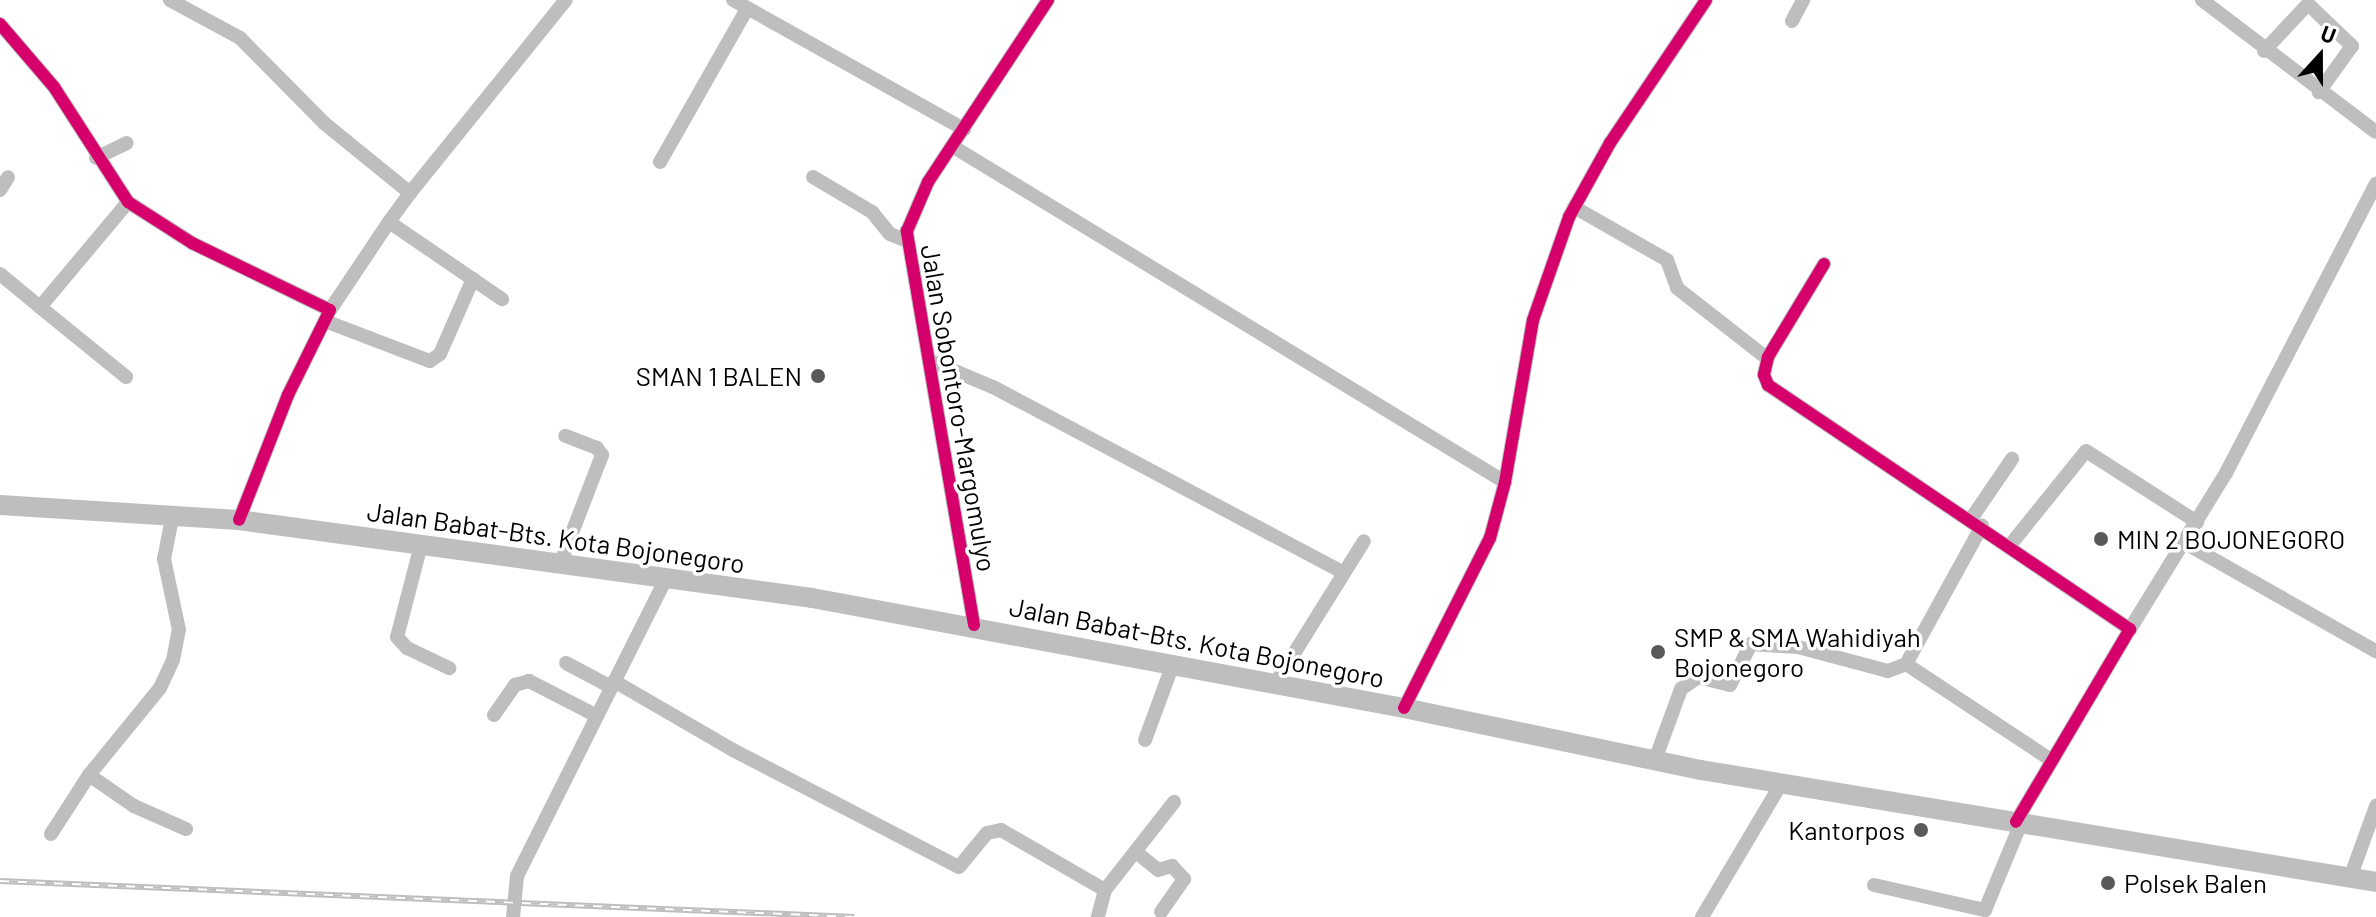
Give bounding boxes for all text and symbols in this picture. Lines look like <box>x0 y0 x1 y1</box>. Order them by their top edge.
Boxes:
north arrow <box>2280 16 2360 96</box>
text: U <box>2317 19 2340 48</box>
street label: Jalan Sobontoro-Margomulyo <box>915 242 1003 574</box>
place label: SMAN 1 BALEN <box>636 360 802 392</box>
marker: SMAN 1 BALEN <box>809 367 827 385</box>
street label: Jalan Babat-Bts. Kota Bojonegoro <box>365 495 747 579</box>
place label: MIN 2 BOJONEGORO <box>2117 523 2345 555</box>
marker: MIN 2 BOJONEGORO <box>2092 530 2110 548</box>
street label: Jalan Babat-Bts. Kota Bojonegoro <box>1007 590 1387 694</box>
place label: SMP & SMA Wahidiyah Bojonegoro <box>1674 621 1921 682</box>
marker: SMP & SMA Wahidiyah Bojonegoro <box>1649 643 1667 661</box>
place label: Kantorpos <box>1788 814 1905 846</box>
marker: Kantorpos <box>1912 821 1930 839</box>
place label: Polsek Balen <box>2124 867 2267 899</box>
marker: Polsek Balen <box>2099 874 2117 892</box>

